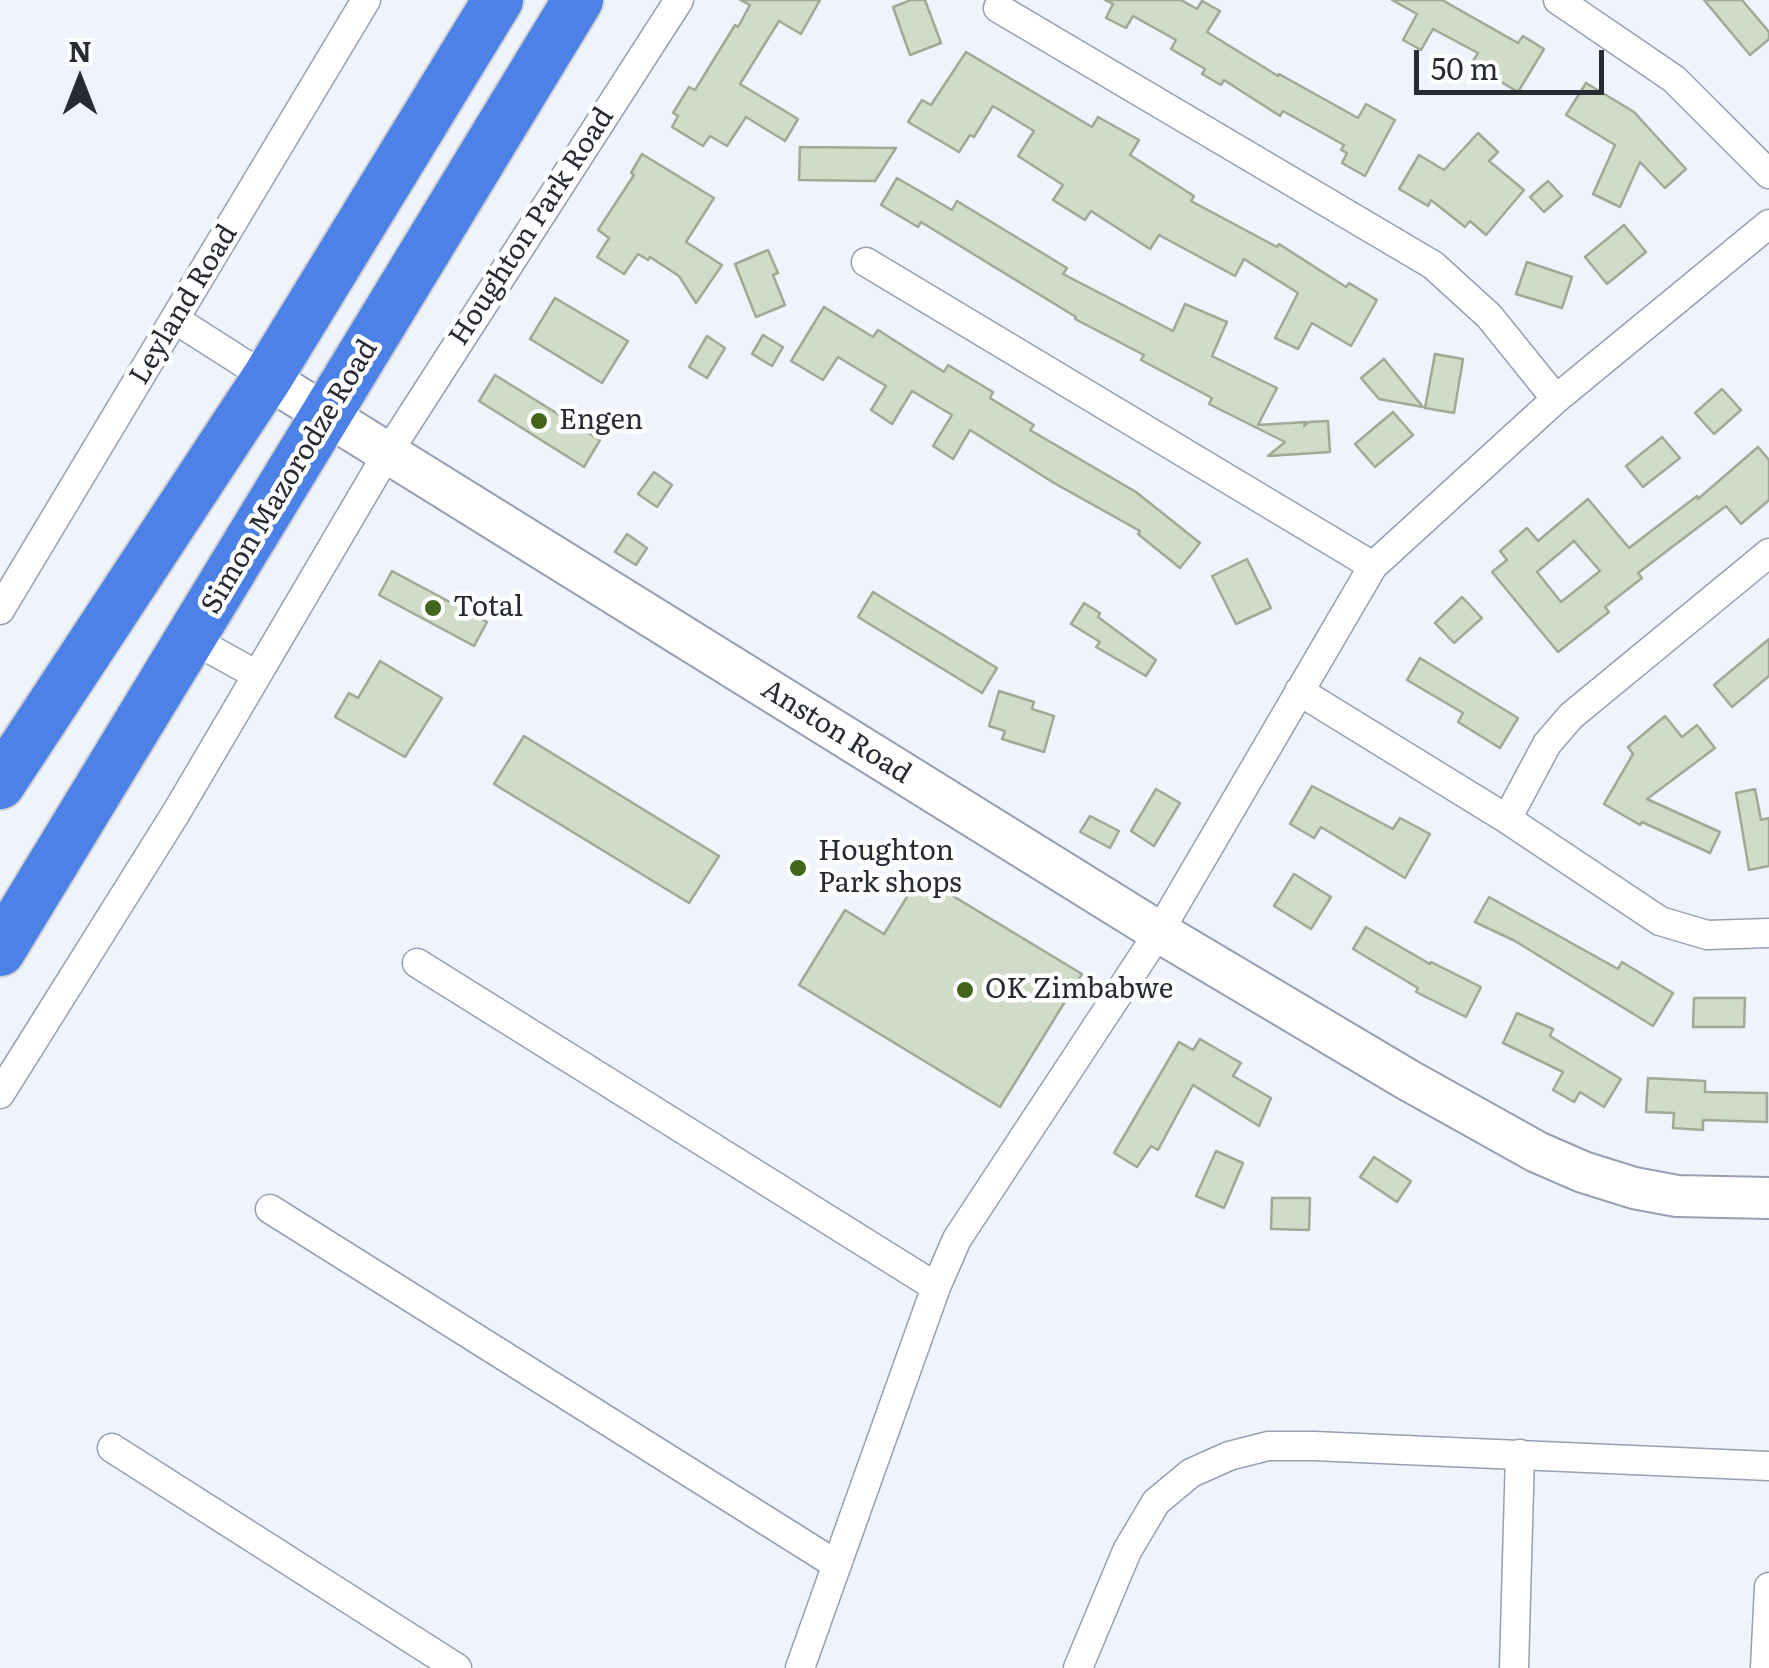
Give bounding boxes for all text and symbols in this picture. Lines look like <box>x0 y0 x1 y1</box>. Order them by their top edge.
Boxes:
text: N <box>68 29 92 71</box>
north arrow <box>30 30 130 130</box>
scale bar <box>1419 30 1609 92</box>
text: 50 m <box>1431 45 1499 89</box>
street label: Houghton Park Road <box>443 102 621 352</box>
street label: Leyland Road <box>123 219 245 391</box>
street label: Simon Mazorodze Road <box>195 334 385 620</box>
place label: Engen <box>559 404 643 438</box>
marker: Engen <box>528 410 550 432</box>
place label: Total <box>453 591 523 625</box>
marker: Total <box>422 597 444 619</box>
street label: Anston Road <box>755 673 917 791</box>
place label: Houghton Park shops <box>818 835 962 901</box>
marker: Houghton Park shops <box>787 857 809 879</box>
place label: OK Zimbabwe <box>985 973 1173 1007</box>
marker: OK Zimbabwe <box>954 979 976 1001</box>

